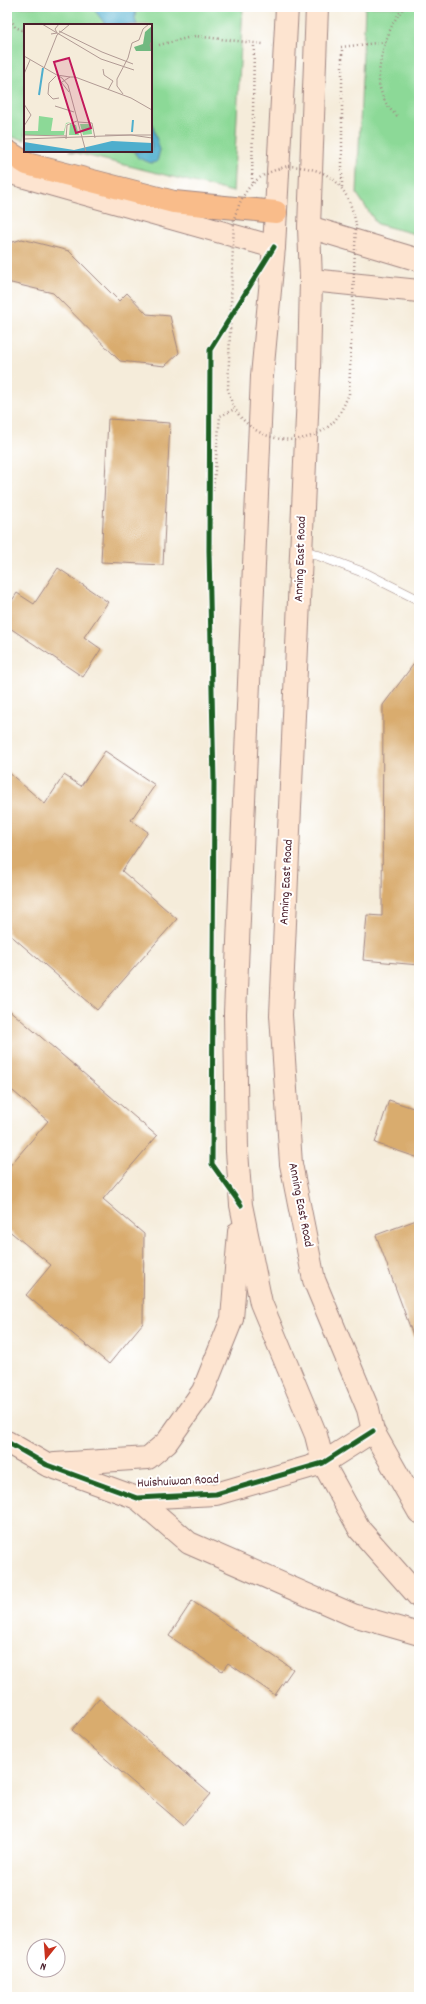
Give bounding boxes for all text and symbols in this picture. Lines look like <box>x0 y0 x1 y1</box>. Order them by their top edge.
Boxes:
inset map <box>24 24 152 152</box>
street label: Anning East Road <box>290 516 312 602</box>
street label: Anning East Road <box>275 839 299 925</box>
street label: Anning East Road <box>282 1161 318 1249</box>
street label: Huishuiwan Road <box>137 1470 219 1494</box>
north arrow <box>26 1938 66 1978</box>
text: N <box>38 1957 49 1974</box>

